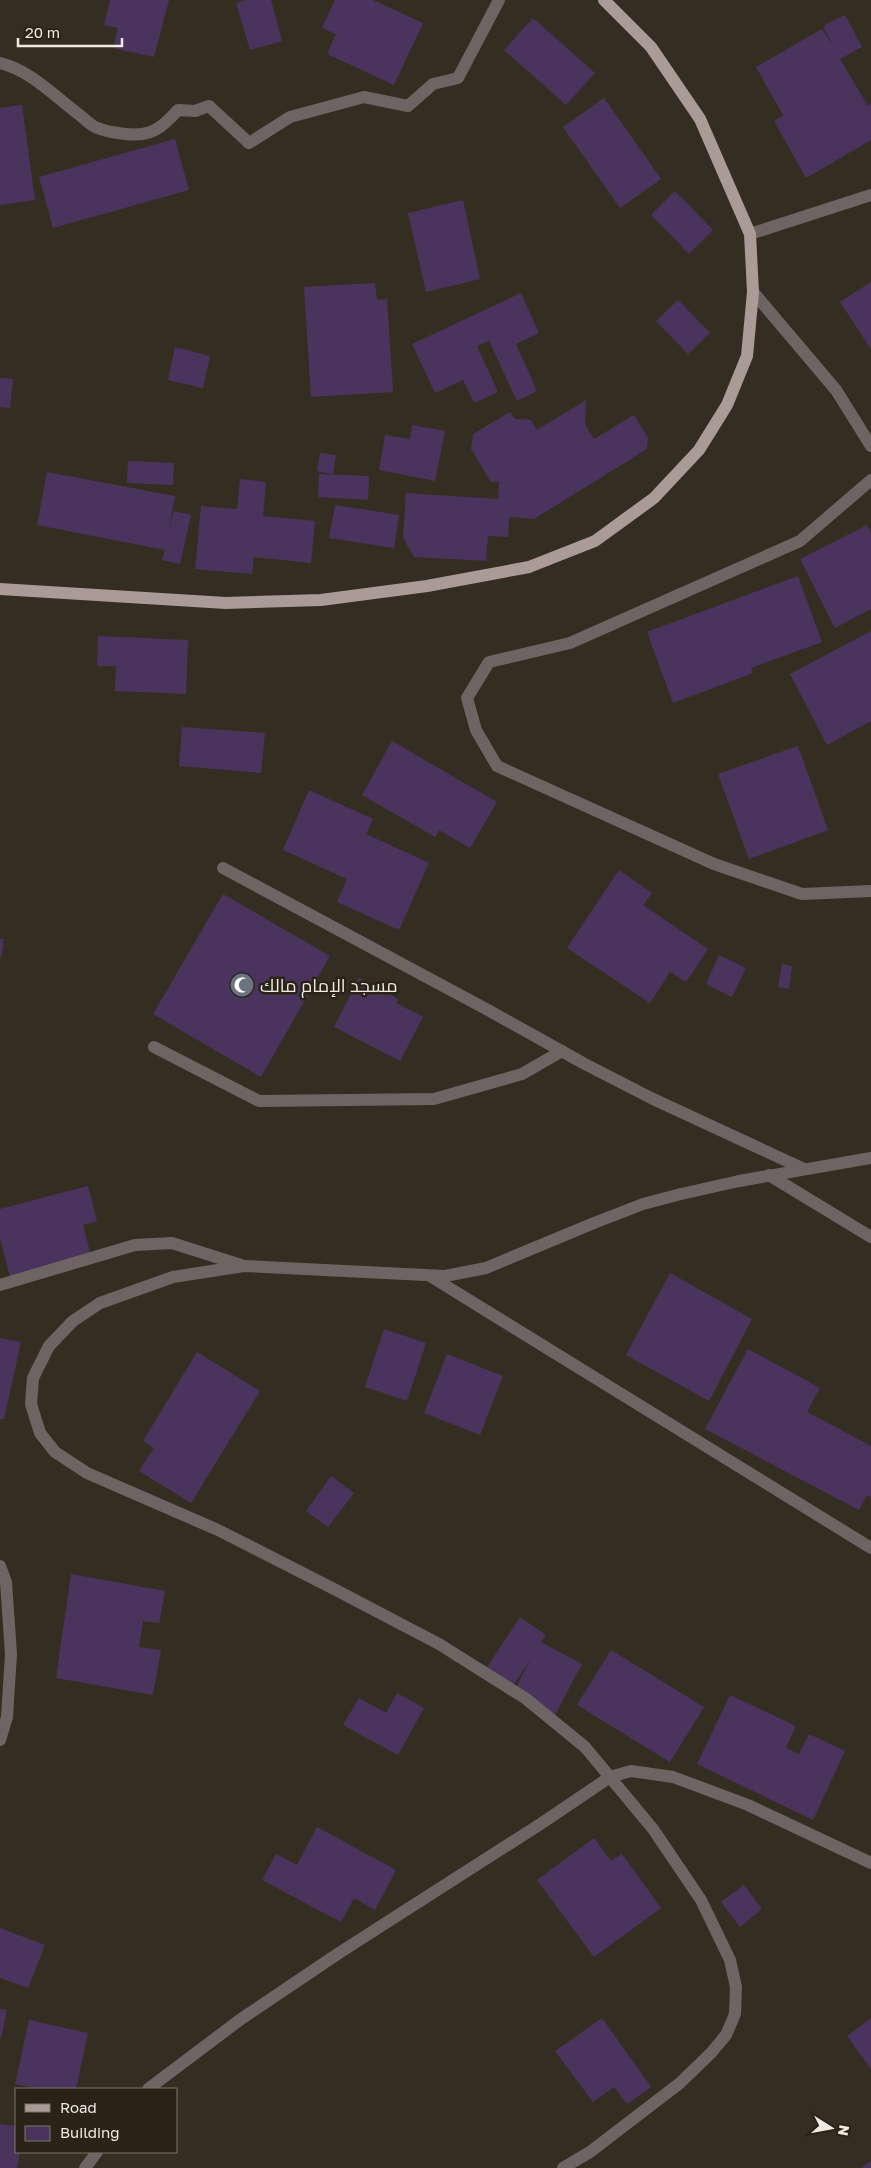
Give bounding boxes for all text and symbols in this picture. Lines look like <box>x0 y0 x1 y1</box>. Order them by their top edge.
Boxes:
scale bar <box>18 15 121 47</box>
text: 20 m <box>25 23 60 41</box>
mosque icon: مسجد الإمام مالك <box>229 972 255 998</box>
place label: مسجد الإمام مالك <box>260 974 398 998</box>
legend <box>15 2088 178 2153</box>
text: Road <box>60 2098 97 2116</box>
north arrow <box>806 2103 856 2153</box>
text: Building <box>60 2123 120 2141</box>
text: N <box>835 2124 854 2137</box>

